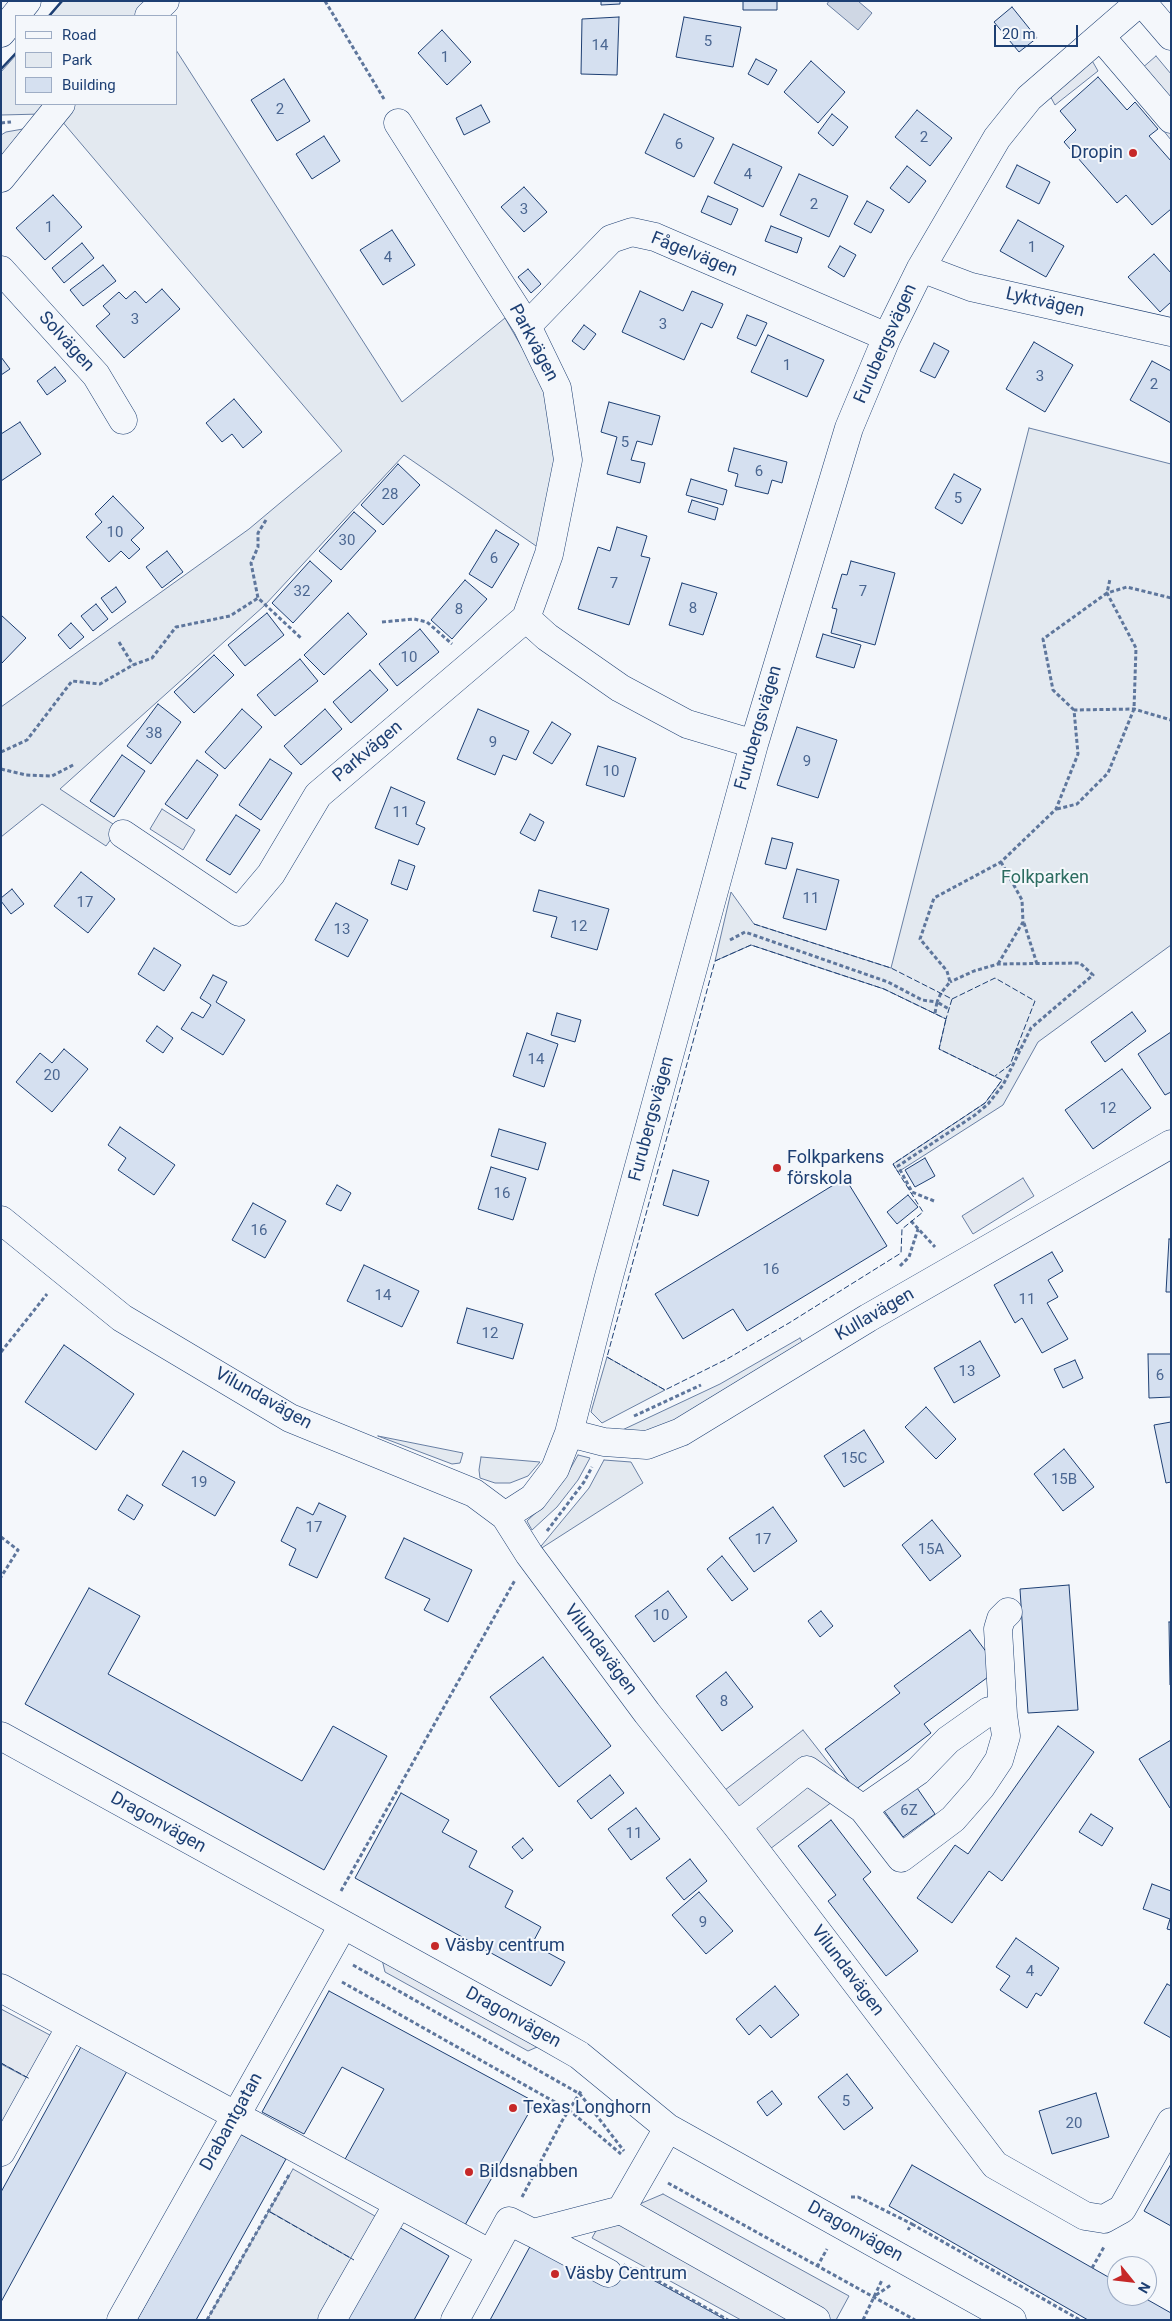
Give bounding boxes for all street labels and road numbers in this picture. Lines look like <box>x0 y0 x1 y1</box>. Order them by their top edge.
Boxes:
street label: Fågelvägen <box>648 228 740 282</box>
street label: Furubergsvägen <box>850 281 922 407</box>
street label: Lyktvägen <box>1004 283 1086 323</box>
street label: Parkvägen <box>504 301 562 385</box>
street label: Solvägen <box>33 308 99 376</box>
street label: Furubergsvägen <box>731 663 787 793</box>
street label: Parkvägen <box>329 717 407 787</box>
street label: Furubergsvägen <box>625 1054 679 1184</box>
street label: Kullavägen <box>832 1284 918 1346</box>
street label: Vilundavägen <box>211 1363 315 1435</box>
street label: Vilundavägen <box>559 1600 641 1700</box>
street label: Dragonvägen <box>107 1788 209 1858</box>
street label: Vilundavägen <box>806 1921 888 2021</box>
street label: Dragonvägen <box>462 1983 564 2053</box>
street label: Drabantgatan <box>196 2069 268 2175</box>
street label: Dragonvägen <box>804 2197 906 2267</box>

